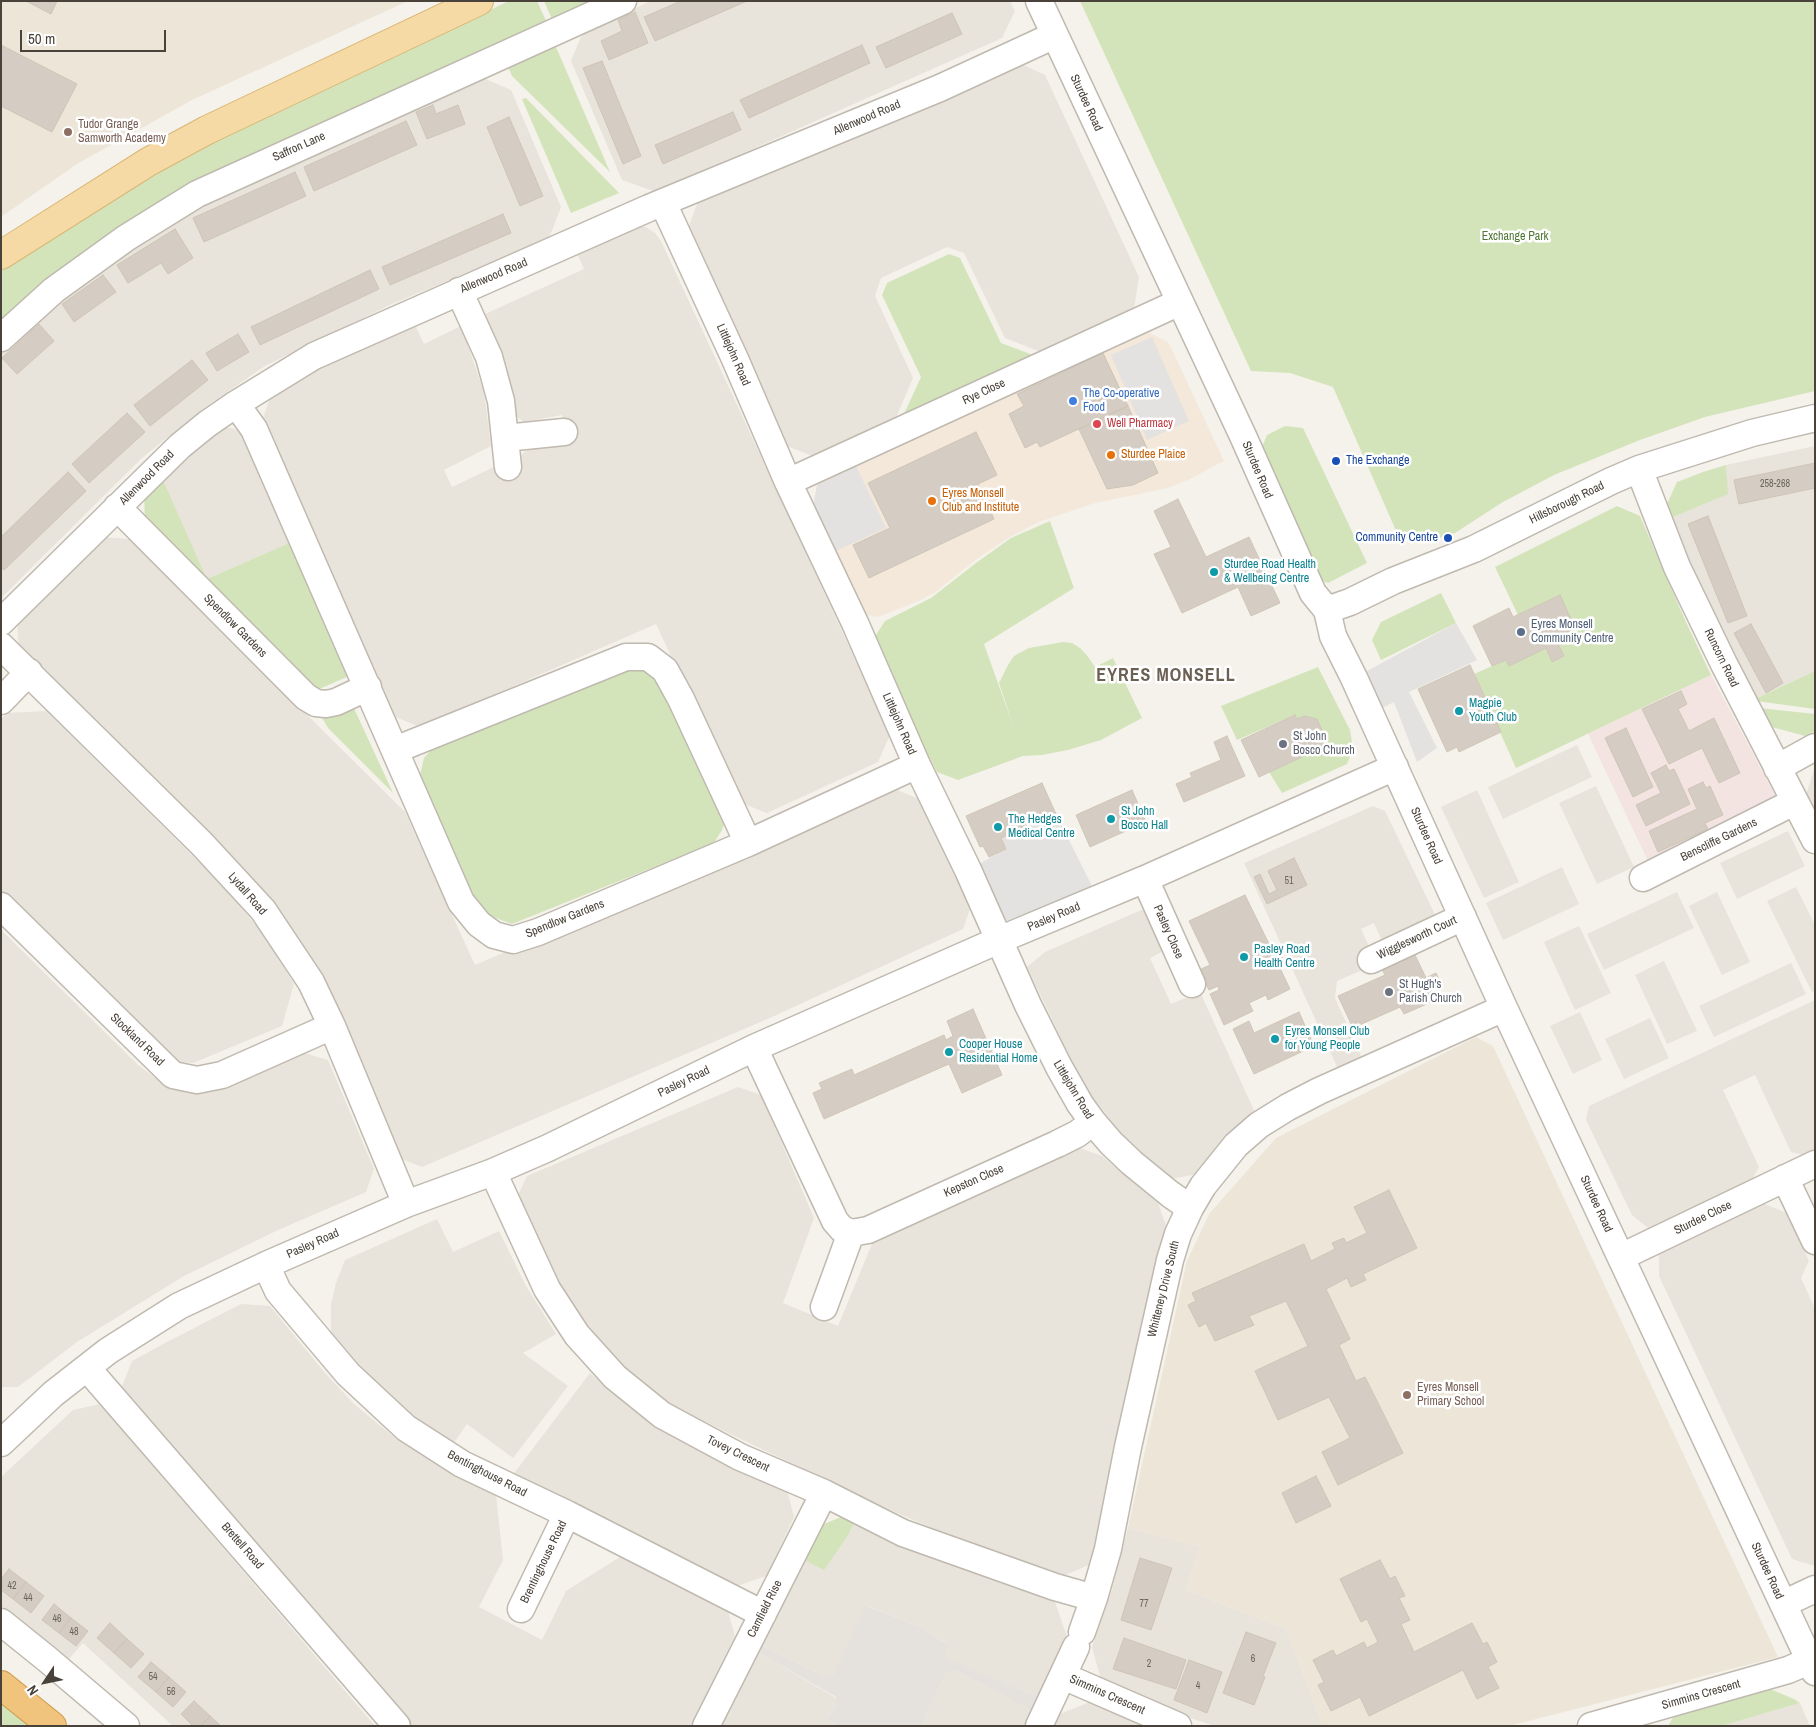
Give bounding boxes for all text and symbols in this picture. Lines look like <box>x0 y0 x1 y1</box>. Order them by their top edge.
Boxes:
scale bar <box>22 20 169 52</box>
text: 50 m <box>28 28 55 49</box>
street label: Sturdee Road <box>1067 72 1105 134</box>
street label: Allenwood Road <box>831 97 903 139</box>
place label: Tudor Grange Samworth Academy <box>78 118 166 146</box>
marker: Tudor Grange Samworth Academy <box>62 126 74 138</box>
street label: Saffron Lane <box>270 129 328 165</box>
park label: Exchange Park <box>1482 230 1548 244</box>
street label: Allenwood Road <box>458 255 530 297</box>
street label: Littlejohn Road <box>713 322 753 388</box>
street label: Rye Close <box>960 376 1008 408</box>
place label: The Co-operative Food <box>1083 387 1160 415</box>
marker: The Co-operative Food <box>1067 395 1079 407</box>
place label: Well Pharmacy <box>1107 417 1173 431</box>
marker: Well Pharmacy <box>1091 418 1103 430</box>
street label: Sturdee Road <box>1239 439 1275 501</box>
street label: Allenwood Road <box>117 448 177 508</box>
place label: Sturdee Plaice <box>1121 448 1186 462</box>
marker: Sturdee Plaice <box>1105 449 1117 461</box>
place label: The Exchange <box>1346 454 1409 468</box>
marker: The Exchange <box>1330 455 1342 467</box>
house number: 258-268 <box>1760 478 1790 490</box>
street label: Hillsborough Road <box>1527 479 1607 527</box>
place label: Eyres Monsell Club and Institute <box>942 487 1019 515</box>
marker: Eyres Monsell Club and Institute <box>926 495 938 507</box>
place label: Community Centre <box>1355 531 1438 545</box>
marker: Community Centre <box>1442 532 1454 544</box>
place label: Sturdee Road Health & Wellbeing Centre <box>1224 558 1316 586</box>
marker: Sturdee Road Health & Wellbeing Centre <box>1208 566 1220 578</box>
street label: Spendlow Gardens <box>200 591 270 661</box>
place label: Eyres Monsell Community Centre <box>1531 618 1614 646</box>
marker: Eyres Monsell Community Centre <box>1515 626 1527 638</box>
street label: Runcorn Road <box>1701 626 1741 690</box>
district label: EYRES MONSELL <box>1095 665 1237 687</box>
street label: Littlejohn Road <box>879 691 919 757</box>
place label: Magpie Youth Club <box>1469 697 1517 725</box>
marker: Magpie Youth Club <box>1453 705 1465 717</box>
place label: St John Bosco Church <box>1293 730 1355 758</box>
marker: St John Bosco Church <box>1277 738 1289 750</box>
place label: St John Bosco Hall <box>1121 805 1168 833</box>
street label: Sturdee Road <box>1407 805 1445 867</box>
place label: The Hedges Medical Centre <box>1008 813 1075 841</box>
marker: St John Bosco Hall <box>1105 813 1117 825</box>
street label: Benscliffe Gardens <box>1678 815 1760 865</box>
marker: The Hedges Medical Centre <box>992 821 1004 833</box>
street label: Lydall Road <box>225 870 269 918</box>
house number: 51 <box>1284 875 1294 887</box>
street label: Spendlow Gardens <box>524 897 606 941</box>
street label: Pasley Road <box>1026 899 1082 935</box>
street label: Pasley Close <box>1150 903 1186 961</box>
street label: Wigglesworth Court <box>1375 913 1459 963</box>
place label: Pasley Road Health Centre <box>1254 943 1315 971</box>
marker: Pasley Road Health Centre <box>1238 951 1250 963</box>
place label: St Hugh's Parish Church <box>1399 978 1462 1006</box>
marker: St Hugh's Parish Church <box>1383 986 1395 998</box>
street label: Stockland Road <box>107 1011 167 1069</box>
place label: Eyres Monsell Club for Young People <box>1285 1025 1370 1053</box>
marker: Eyres Monsell Club for Young People <box>1269 1033 1281 1045</box>
place label: Cooper House Residential Home <box>959 1038 1038 1066</box>
marker: Cooper House Residential Home <box>943 1046 955 1058</box>
street label: Littlejohn Road <box>1050 1058 1096 1122</box>
street label: Pasley Road <box>656 1063 712 1101</box>
street label: Kepston Close <box>942 1161 1006 1201</box>
street label: Sturdee Road <box>1577 1173 1615 1235</box>
street label: Sturdee Close <box>1672 1198 1734 1238</box>
street label: Pasley Road <box>285 1226 341 1262</box>
street label: Whitteney Drive South <box>1145 1239 1183 1339</box>
place label: Eyres Monsell Primary School <box>1417 1381 1484 1409</box>
marker: Eyres Monsell Primary School <box>1401 1389 1413 1401</box>
street label: Tovey Crescent <box>704 1433 772 1475</box>
street label: Bentinghouse Road <box>445 1448 529 1500</box>
street label: Brentinghouse Road <box>518 1518 570 1606</box>
street label: Brettell Road <box>218 1520 266 1572</box>
street label: Sturdee Road <box>1748 1540 1786 1602</box>
street label: Camfield Rise <box>744 1578 786 1640</box>
house number: 42 <box>7 1580 17 1592</box>
house number: 44 <box>23 1592 33 1604</box>
house number: 77 <box>1139 1598 1149 1610</box>
house number: 46 <box>52 1613 62 1625</box>
house number: 48 <box>69 1626 79 1638</box>
house number: 6 <box>1251 1653 1255 1665</box>
north arrow <box>20 1657 70 1707</box>
house number: 2 <box>1147 1658 1151 1670</box>
house number: 54 <box>148 1671 158 1683</box>
street label: Simmins Crescent <box>1067 1672 1147 1718</box>
street label: Simmins Crescent <box>1660 1677 1742 1713</box>
house number: 4 <box>1196 1680 1200 1692</box>
text: N <box>23 1682 42 1699</box>
house number: 56 <box>166 1686 176 1698</box>

